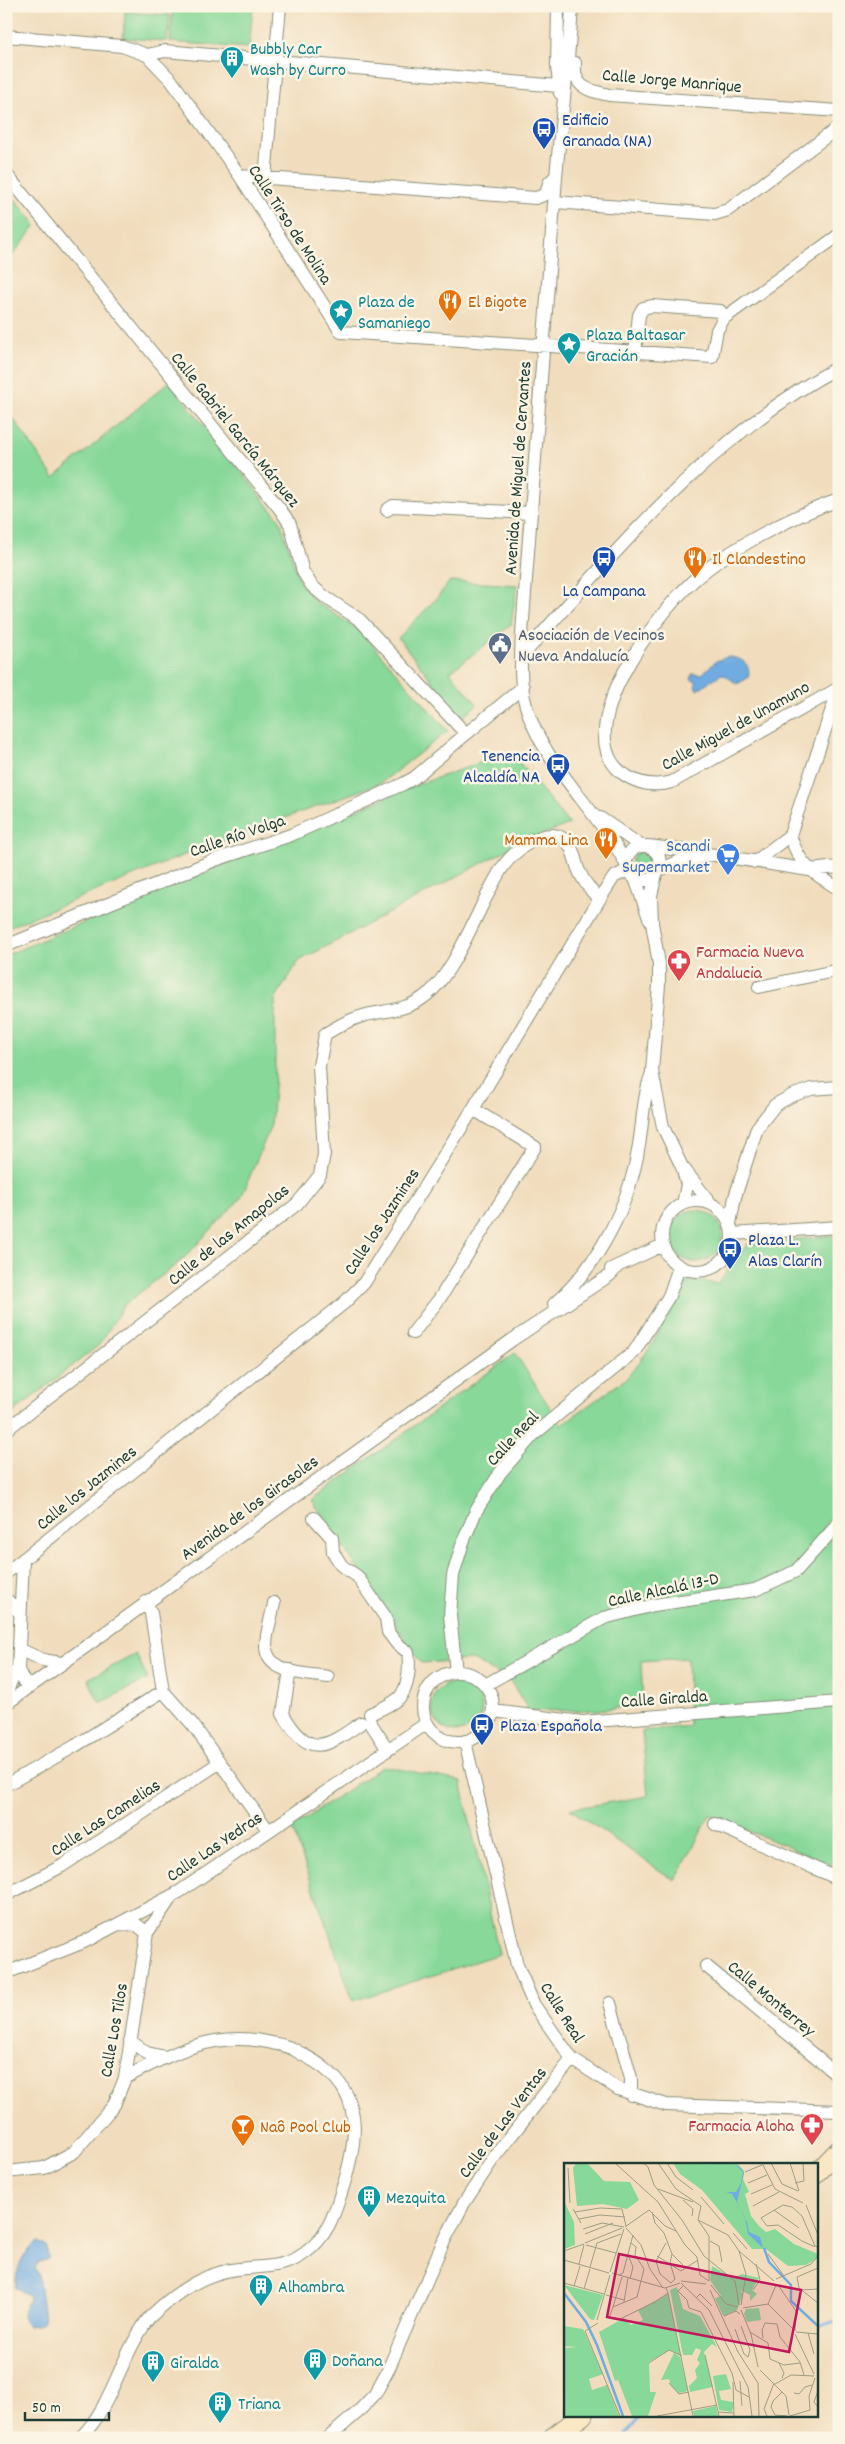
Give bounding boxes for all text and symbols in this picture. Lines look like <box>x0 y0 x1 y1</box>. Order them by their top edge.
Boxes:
place label: Bubbly Car Wash by Curro <box>250 38 346 84</box>
building icon: Bubbly Car Wash by Curro <box>219 45 245 79</box>
street label: Calle Jorge Manrique <box>601 64 743 101</box>
place label: Edificio Granada (NA) <box>562 109 652 155</box>
bus stop icon: Edificio Granada (NA) <box>531 116 557 150</box>
street label: Calle Tirso de Molina <box>241 161 337 291</box>
restaurant icon: El Bigote <box>437 288 463 322</box>
place label: Plaza de Samaniego <box>358 291 431 337</box>
place label: El Bigote <box>468 291 527 316</box>
place icon: Plaza de Samaniego <box>328 298 354 332</box>
place label: Plaza Baltasar Gracián <box>586 324 686 370</box>
place icon: Plaza Baltasar Gracián <box>556 331 582 365</box>
street label: Calle Gabriel García Márquez <box>163 347 305 514</box>
street label: Avenida de Miguel de Cervantes <box>500 360 539 576</box>
bus stop icon: La Campana <box>591 545 617 579</box>
restaurant icon: Il Clandestino <box>682 545 708 579</box>
place label: Il Clandestino <box>712 548 806 573</box>
place label: La Campana <box>562 580 646 605</box>
place label: Asociación de Vecinos Nueva Andalucía <box>518 624 665 670</box>
public building icon: Asociación de Vecinos Nueva Andalucía <box>487 631 513 665</box>
street label: Calle Miguel de Unamuno <box>658 676 815 778</box>
place label: Tenencia Alcaldía NA <box>463 745 541 791</box>
bus stop icon: Tenencia Alcaldía NA <box>545 752 571 786</box>
street label: Calle Río Volga <box>187 809 289 865</box>
restaurant icon: Mamma Lina <box>593 826 619 860</box>
place label: Mamma Lina <box>504 829 589 854</box>
place label: Scandi Supermarket <box>622 835 710 881</box>
supermarket icon: Scandi Supermarket <box>715 842 741 876</box>
place label: Farmacia Nueva Andalucia <box>696 941 804 987</box>
pharmacy icon: Farmacia Nueva Andalucia <box>666 948 692 982</box>
street label: Calle los Jazmines <box>339 1164 427 1281</box>
street label: Calle de las Amapolas <box>163 1179 296 1293</box>
place label: Plaza L. Alas Clarín <box>748 1229 822 1275</box>
bus stop icon: Plaza L. Alas Clarín <box>717 1236 743 1270</box>
street label: Calle Real <box>482 1406 546 1473</box>
street label: Calle los Jazmines <box>32 1440 143 1537</box>
street label: Avenida de los Girasoles <box>176 1450 325 1568</box>
street label: Calle Alcalá 13-D <box>606 1568 721 1615</box>
street label: Calle Giralda <box>620 1685 709 1716</box>
bus stop icon: Plaza Española <box>469 1712 495 1746</box>
place label: Plaza Española <box>500 1715 602 1740</box>
street label: Calle Las Camelias <box>46 1774 166 1864</box>
street label: Calle Las Yedras <box>162 1807 268 1890</box>
street label: Calle Monterrey <box>721 1956 820 2045</box>
street label: Calle Real <box>532 1978 590 2049</box>
street label: Calle Los Tilos <box>95 1981 136 2080</box>
street label: Calle de Las Ventas <box>454 2063 554 2184</box>
pharmacy icon: Farmacia Aloha <box>799 2112 825 2146</box>
bar icon: Naô Pool Club <box>230 2113 256 2147</box>
place label: Farmacia Aloha <box>688 2115 795 2140</box>
place label: Naô Pool Club <box>260 2116 351 2141</box>
inset map <box>564 2163 818 2416</box>
building icon: Mezquita <box>356 2184 382 2218</box>
place label: Mezquita <box>386 2187 446 2212</box>
building icon: Alhambra <box>248 2273 274 2307</box>
place label: Alhambra <box>278 2276 345 2301</box>
building icon: Doñana <box>302 2347 328 2381</box>
building icon: Giralda <box>140 2349 166 2383</box>
place label: Doñana <box>332 2350 383 2375</box>
place label: Giralda <box>170 2352 219 2377</box>
scale bar <box>25 2389 109 2421</box>
building icon: Triana <box>207 2390 233 2424</box>
place label: Triana <box>238 2393 281 2418</box>
text: 50 m <box>32 2398 61 2420</box>

